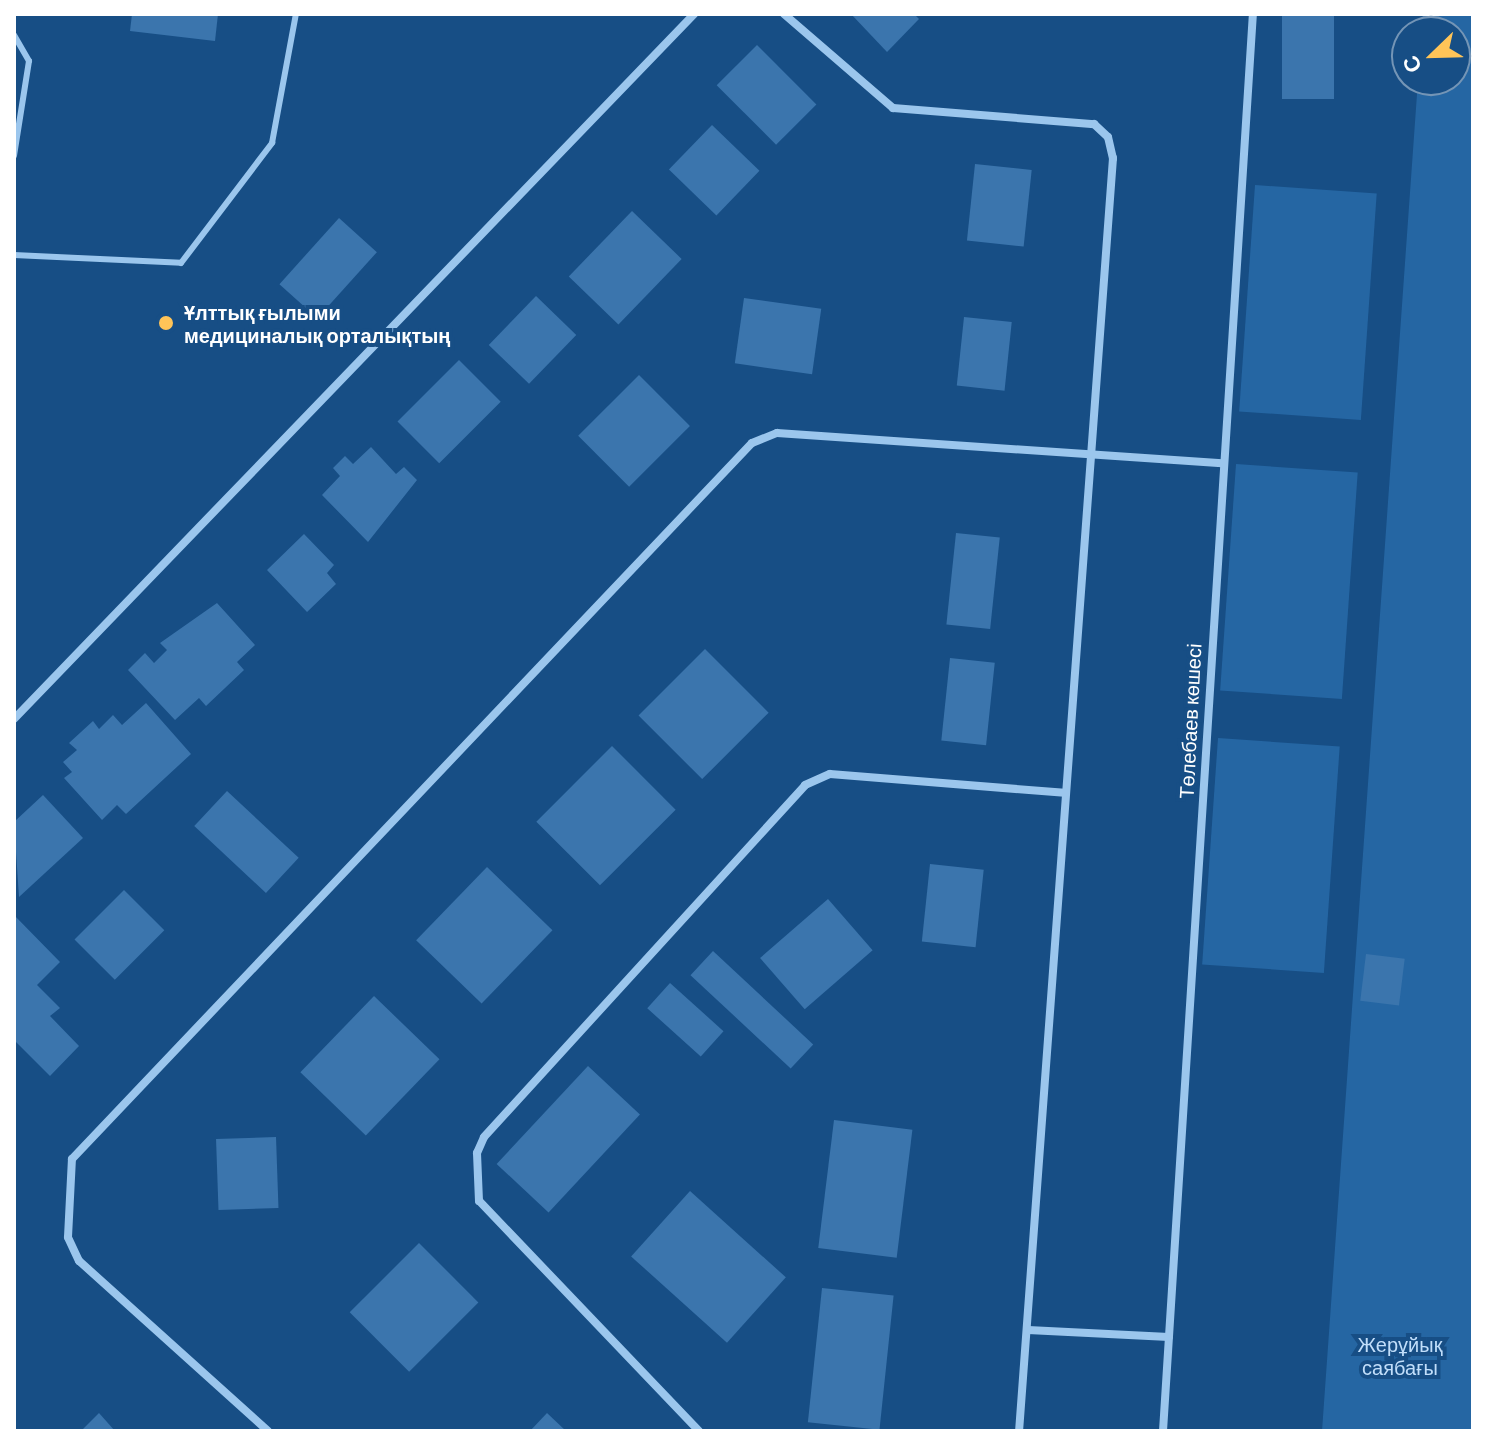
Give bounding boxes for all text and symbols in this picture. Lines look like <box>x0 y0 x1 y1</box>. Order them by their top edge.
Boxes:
north arrow <box>1391 16 1471 96</box>
text: С <box>1396 52 1426 77</box>
place label: Ұлттық ғылыми медициналық орталықтың <box>184 300 450 347</box>
marker: Ұлттық ғылыми медициналық орталықтың <box>155 312 177 334</box>
street label: Төлебаев көшесі <box>1174 643 1206 799</box>
park label: Жерұйық саябағы <box>1358 1333 1442 1380</box>

